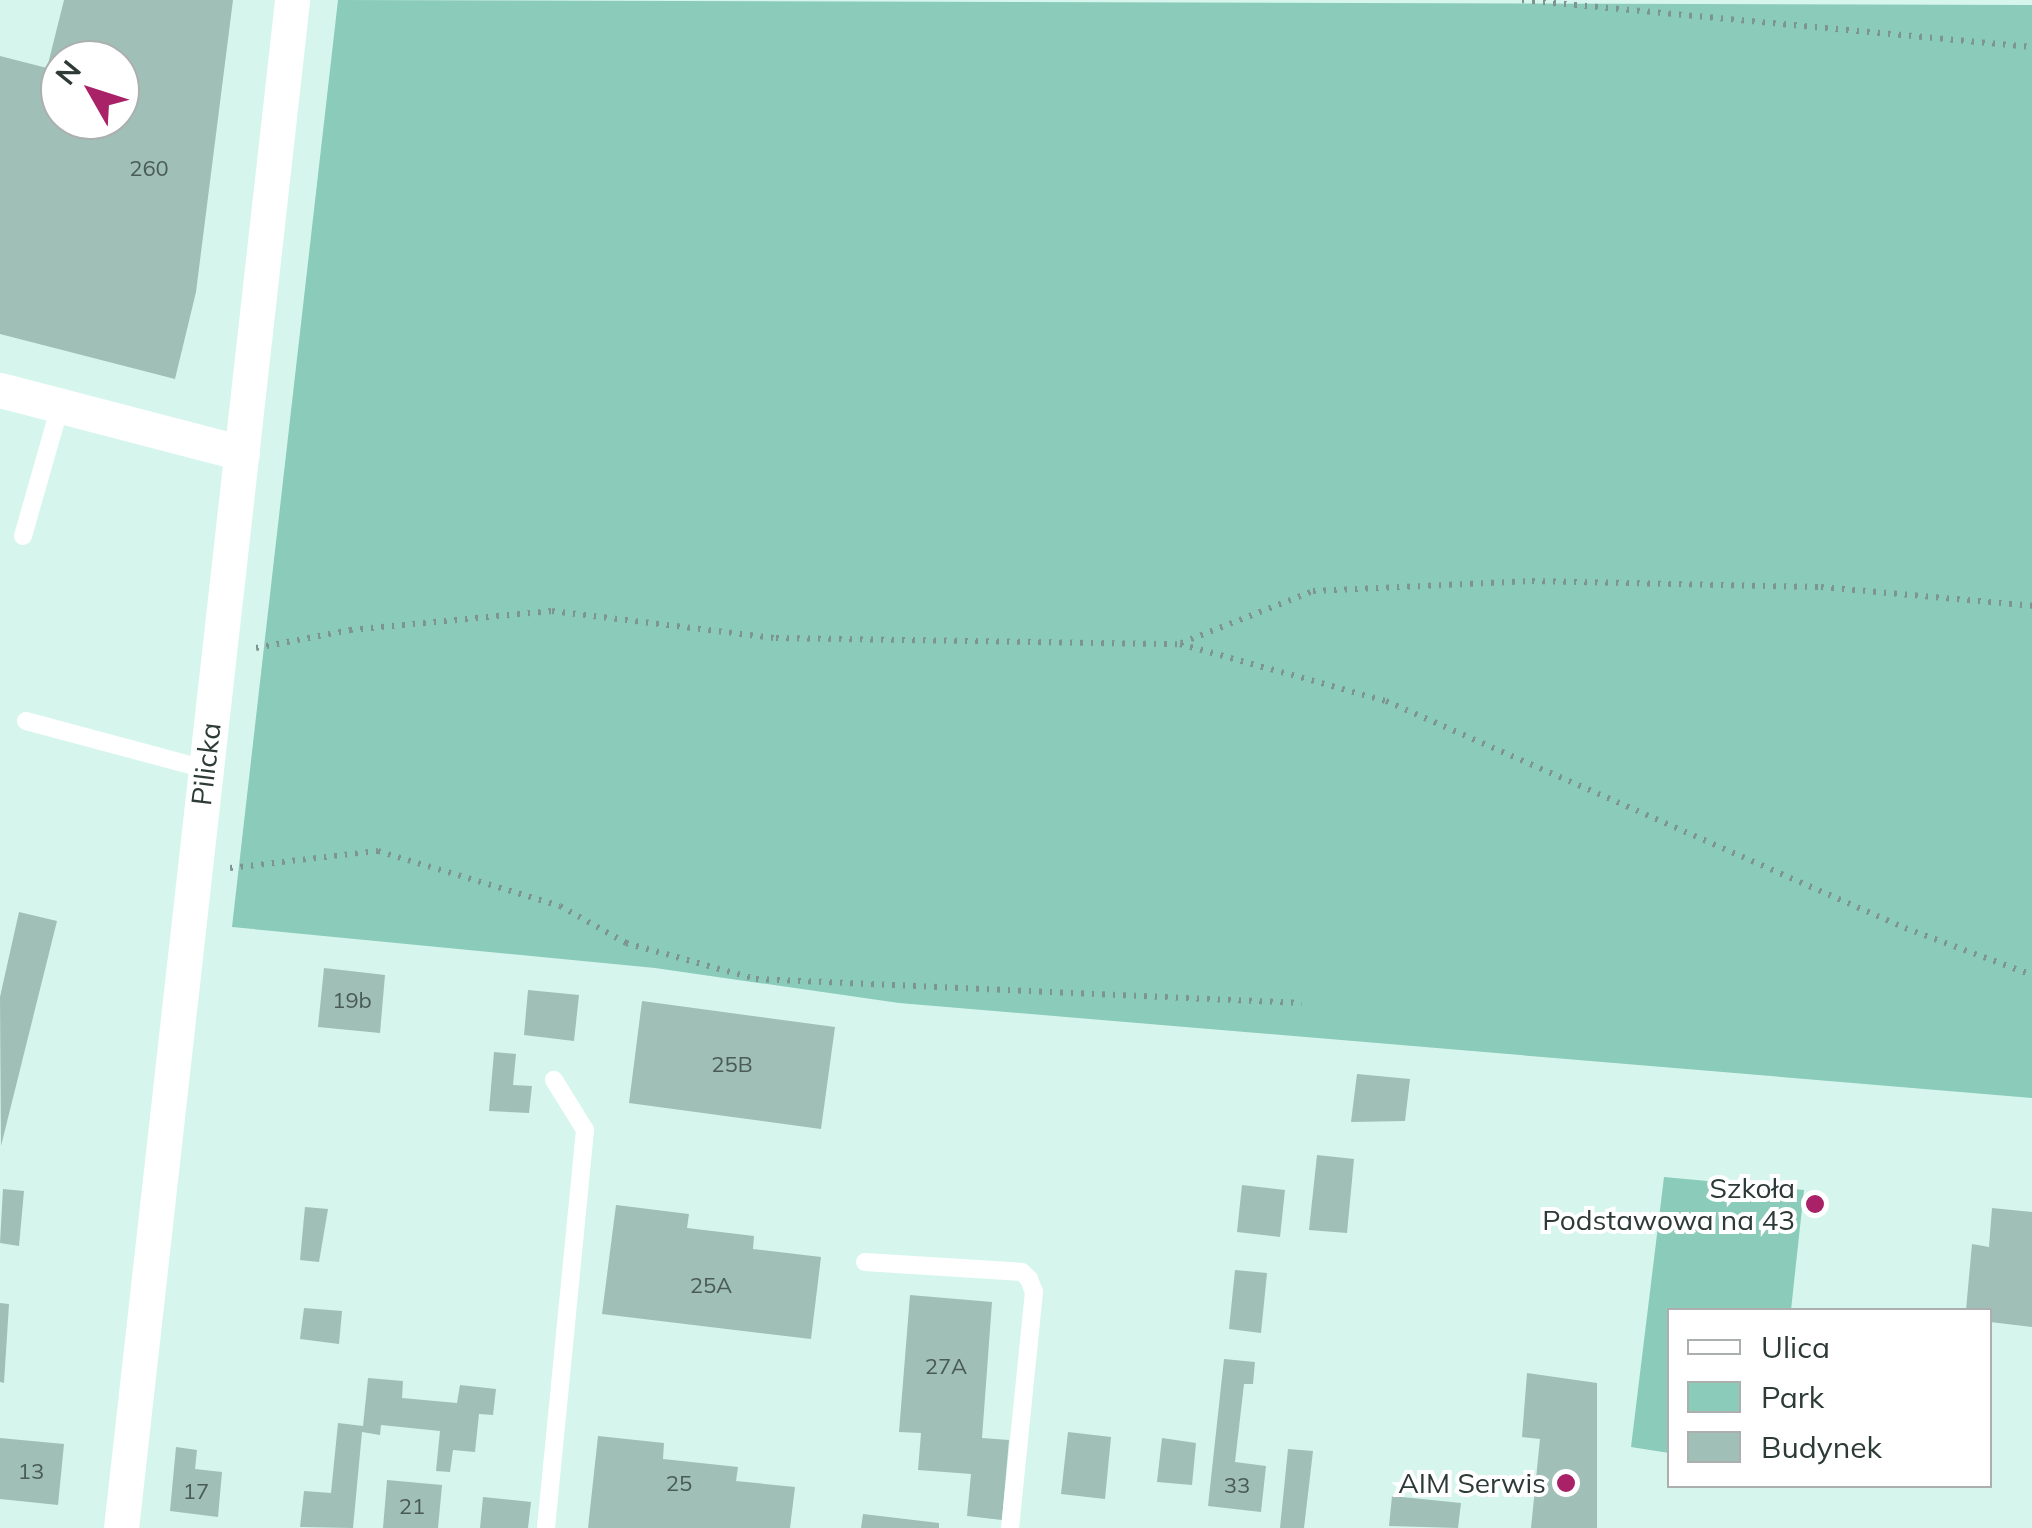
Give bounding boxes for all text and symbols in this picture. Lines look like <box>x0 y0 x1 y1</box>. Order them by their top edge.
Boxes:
north arrow <box>40 40 140 140</box>
text: N <box>48 53 88 91</box>
house number: 260 <box>129 156 169 182</box>
street label: Pilicka <box>184 721 228 807</box>
house number: 19b <box>332 988 372 1014</box>
house number: 25B <box>711 1052 753 1078</box>
place label: Szkoła Podstawowa na 43 <box>1542 1171 1795 1237</box>
marker: Szkoła Podstawowa na 43 <box>1804 1193 1826 1215</box>
house number: 25A <box>690 1273 732 1299</box>
legend <box>1667 1308 1992 1488</box>
text: Ulica <box>1761 1328 1830 1366</box>
house number: 27A <box>925 1354 967 1380</box>
text: Park <box>1761 1378 1824 1416</box>
text: Budynek <box>1761 1428 1882 1466</box>
house number: 13 <box>18 1459 44 1485</box>
place label: AIM Serwis <box>1398 1466 1546 1500</box>
house number: 25 <box>666 1471 692 1497</box>
marker: AIM Serwis <box>1555 1472 1577 1494</box>
house number: 33 <box>1224 1473 1250 1499</box>
house number: 17 <box>183 1479 209 1505</box>
house number: 21 <box>399 1494 425 1520</box>

